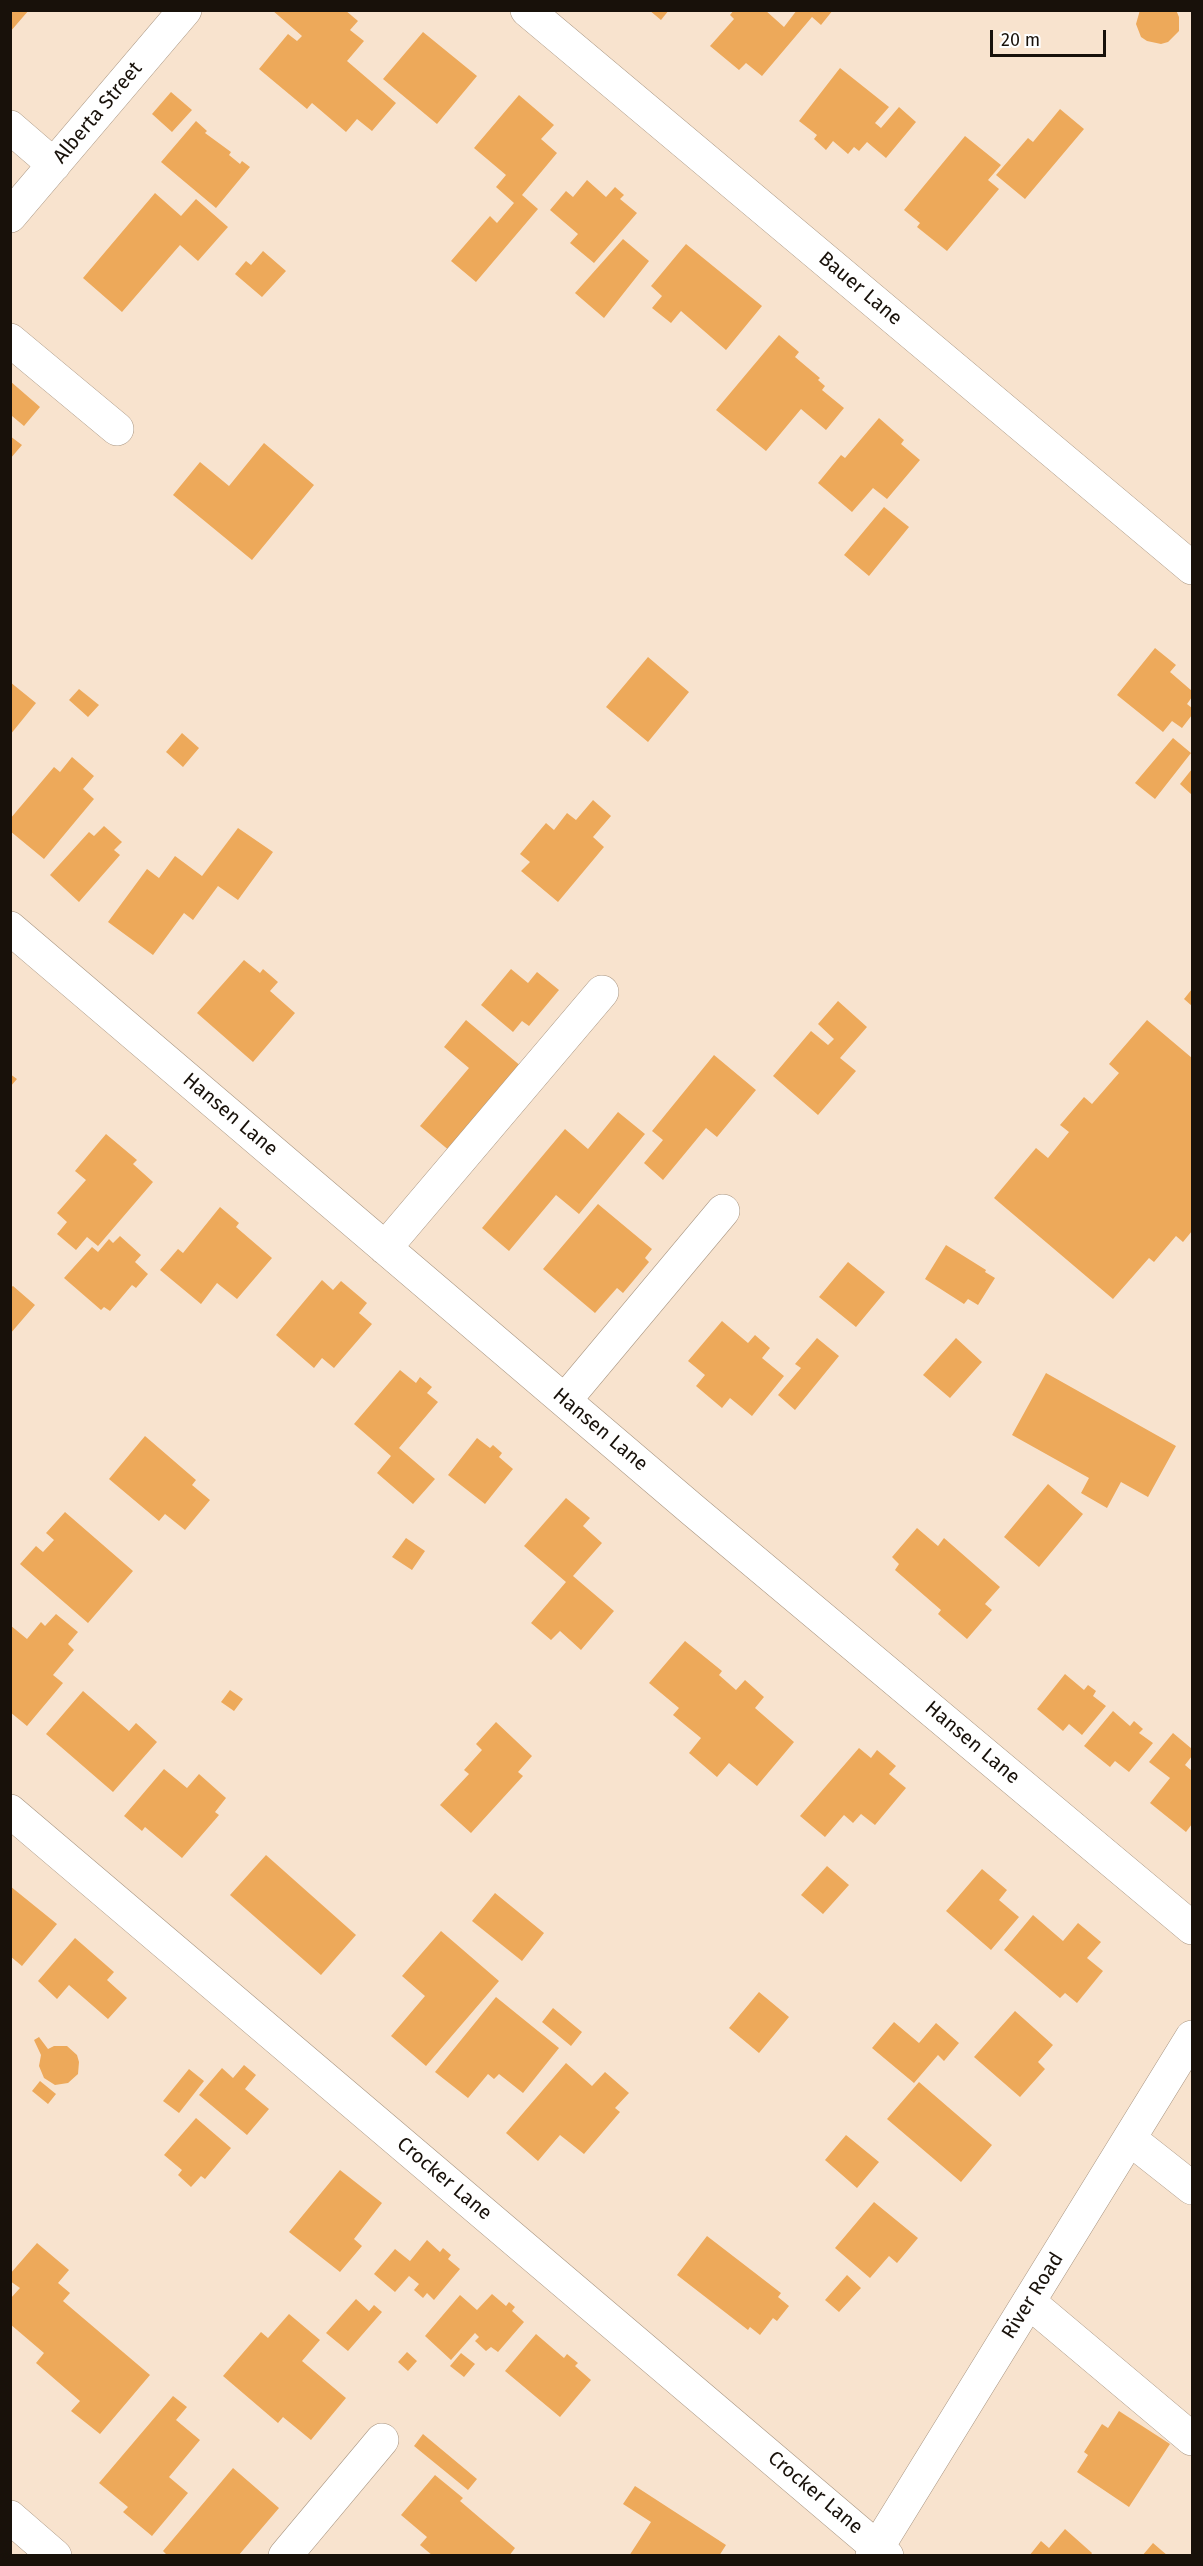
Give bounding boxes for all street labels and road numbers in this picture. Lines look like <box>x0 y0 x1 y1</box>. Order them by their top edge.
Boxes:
street label: Alberta Street <box>49 57 147 169</box>
street label: Bauer Lane <box>813 247 907 331</box>
street label: Hansen Lane <box>178 1068 282 1162</box>
street label: Hansen Lane <box>548 1383 652 1477</box>
street label: Hansen Lane <box>920 1696 1024 1790</box>
street label: Crocker Lane <box>392 2132 496 2226</box>
street label: River Road <box>997 2248 1069 2344</box>
street label: Crocker Lane <box>763 2446 867 2540</box>

